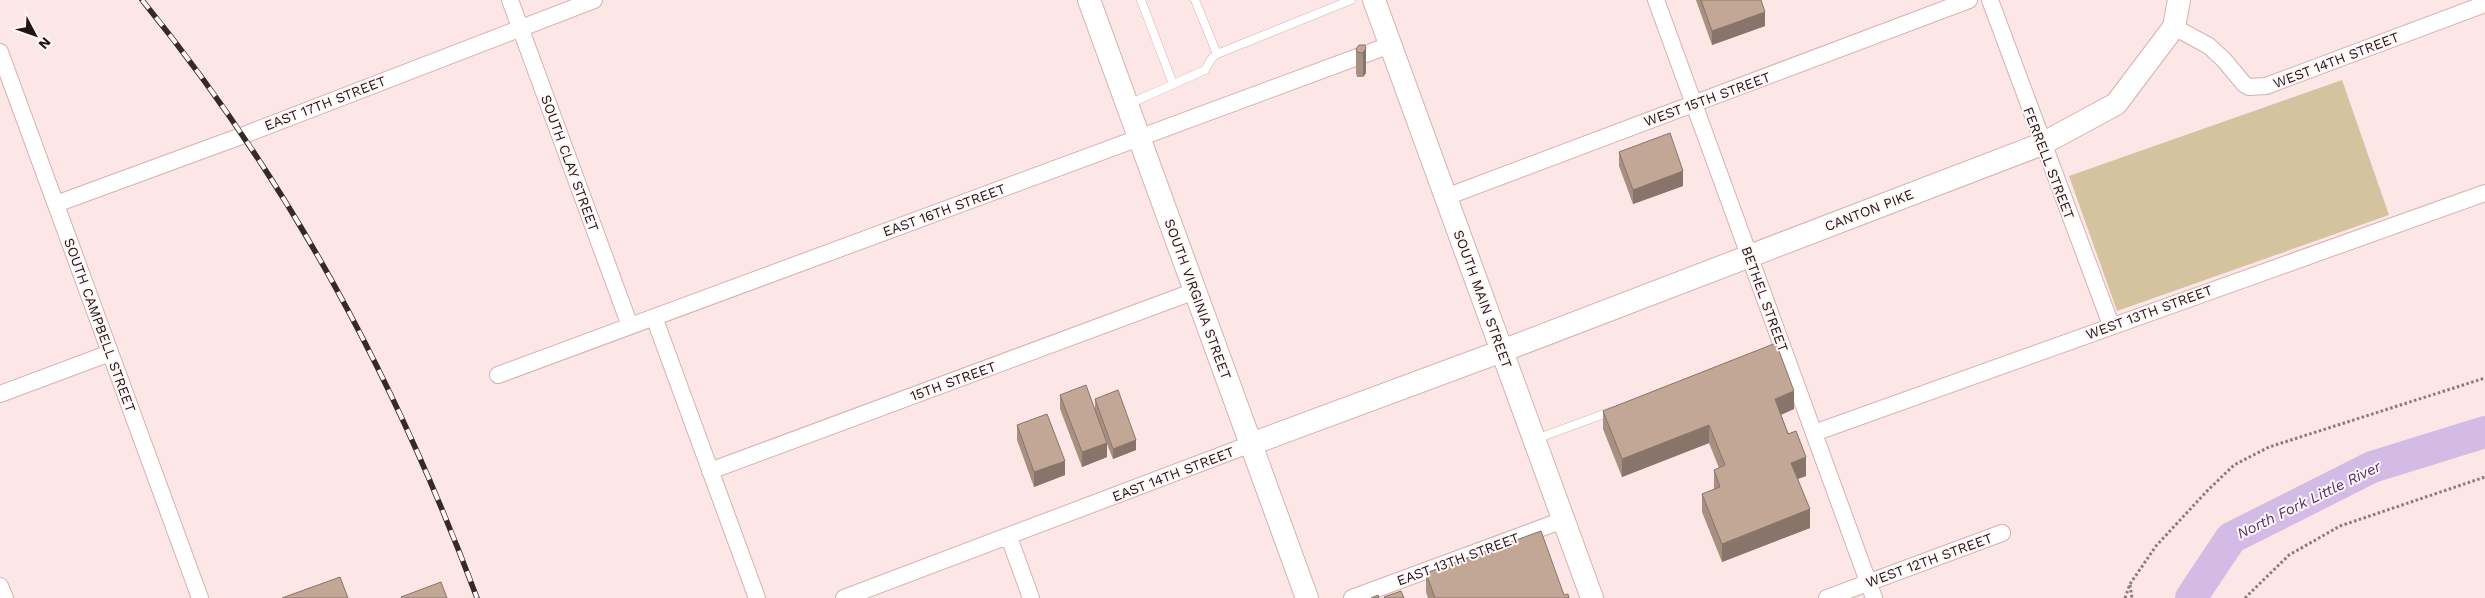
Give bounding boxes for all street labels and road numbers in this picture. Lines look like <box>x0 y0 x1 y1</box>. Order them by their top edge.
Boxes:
street label: WEST 14TH STREET <box>2271 28 2402 91</box>
street label: WEST 15TH STREET <box>1642 69 1773 129</box>
street label: EAST 17TH STREET <box>262 72 388 134</box>
street label: SOUTH CLAY STREET <box>538 93 602 234</box>
street label: FERRELL STREET <box>2020 105 2078 222</box>
street label: EAST 16TH STREET <box>881 180 1008 240</box>
street label: CANTON PIKE <box>1822 186 1916 234</box>
street label: SOUTH VIRGINIA STREET <box>1161 217 1235 382</box>
street label: SOUTH MAIN STREET <box>1451 228 1516 371</box>
street label: SOUTH CAMPBELL STREET <box>61 236 139 415</box>
street label: BETHEL STREET <box>1738 244 1792 354</box>
street label: WEST 13TH STREET <box>2084 282 2215 342</box>
street label: 15TH STREET <box>908 358 998 404</box>
street label: EAST 14TH STREET <box>1110 443 1237 505</box>
street label: EAST 13TH STREET <box>1395 529 1522 589</box>
street label: WEST 12TH STREET <box>1864 530 1995 590</box>

